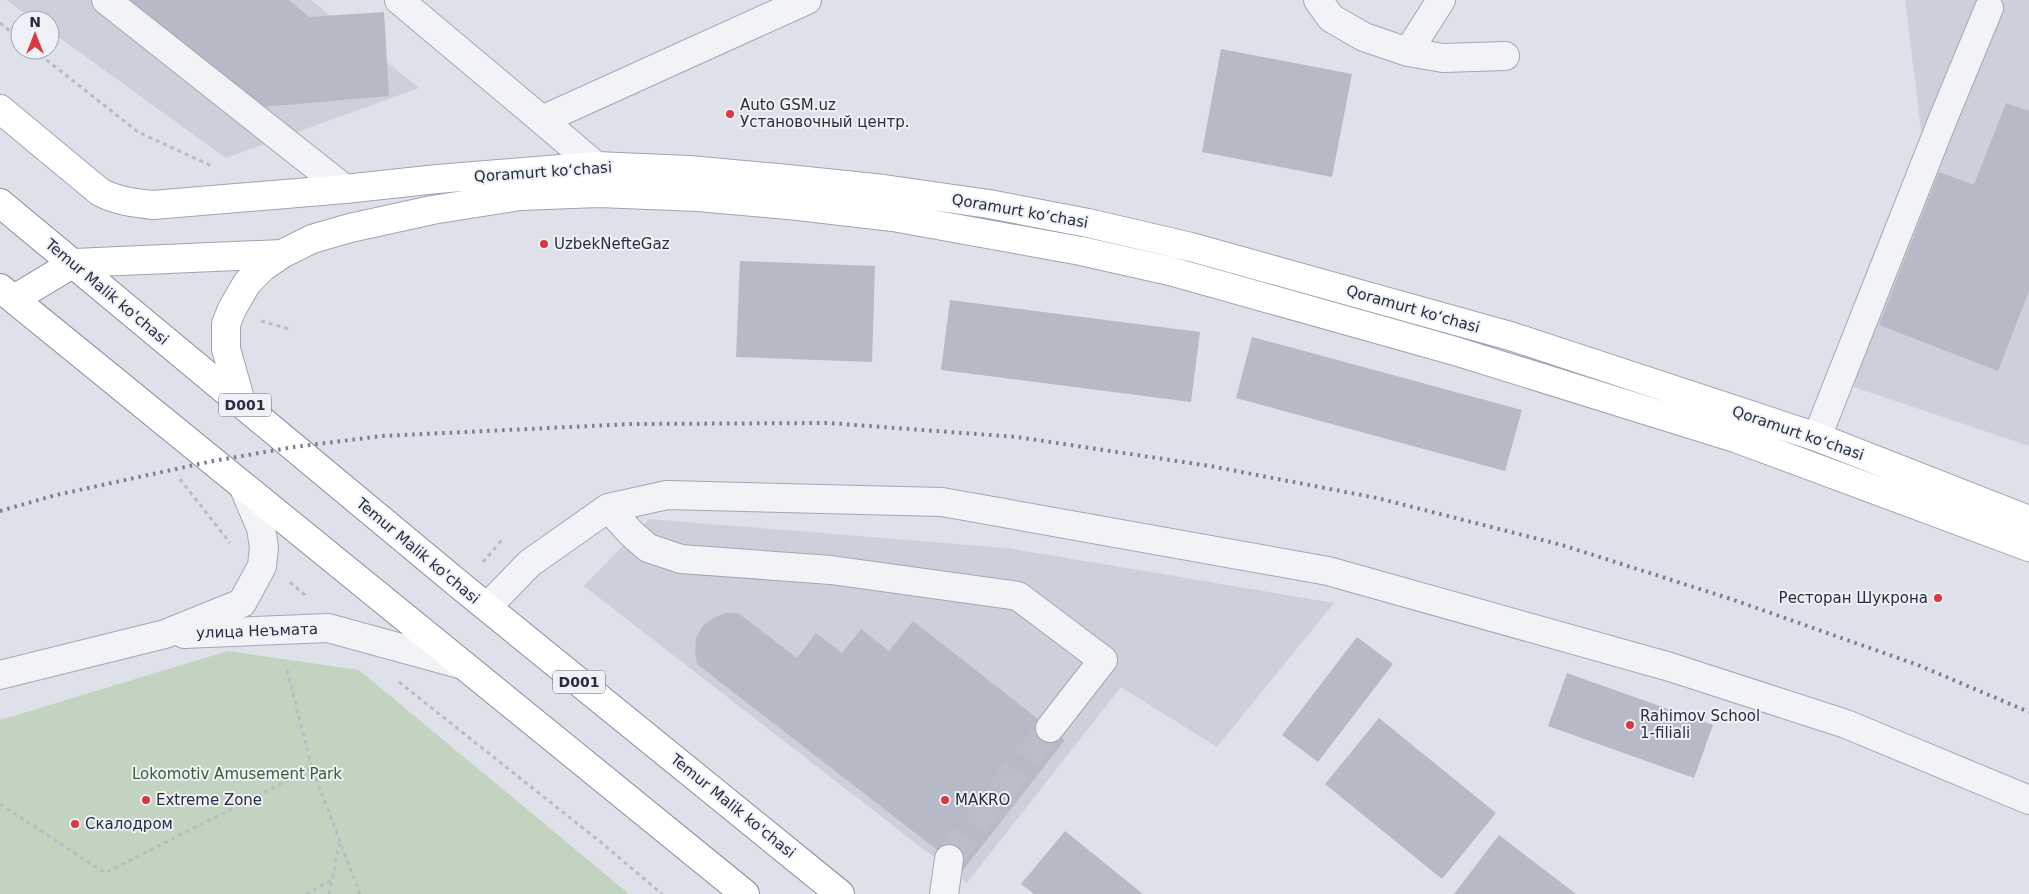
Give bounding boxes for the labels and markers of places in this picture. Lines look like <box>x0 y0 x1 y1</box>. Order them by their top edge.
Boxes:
place label: Auto GSM.uz Установочный центр. <box>740 96 910 131</box>
marker: Auto GSM.uz Установочный центр. <box>724 108 736 120</box>
place label: UzbekNefteGaz <box>554 235 670 253</box>
marker: UzbekNefteGaz <box>538 238 550 250</box>
place label: Ресторан Шукрона <box>1779 589 1928 607</box>
marker: Ресторан Шукрона <box>1932 592 1944 604</box>
place label: Rahimov School 1-filiali <box>1640 707 1760 742</box>
marker: Rahimov School 1-filiali <box>1624 719 1636 731</box>
place label: Extreme Zone <box>156 791 262 809</box>
place label: MAKRO <box>955 791 1010 809</box>
marker: Extreme Zone <box>140 794 152 806</box>
marker: MAKRO <box>939 794 951 806</box>
place label: Скалодром <box>85 815 173 833</box>
marker: Скалодром <box>69 818 81 830</box>

